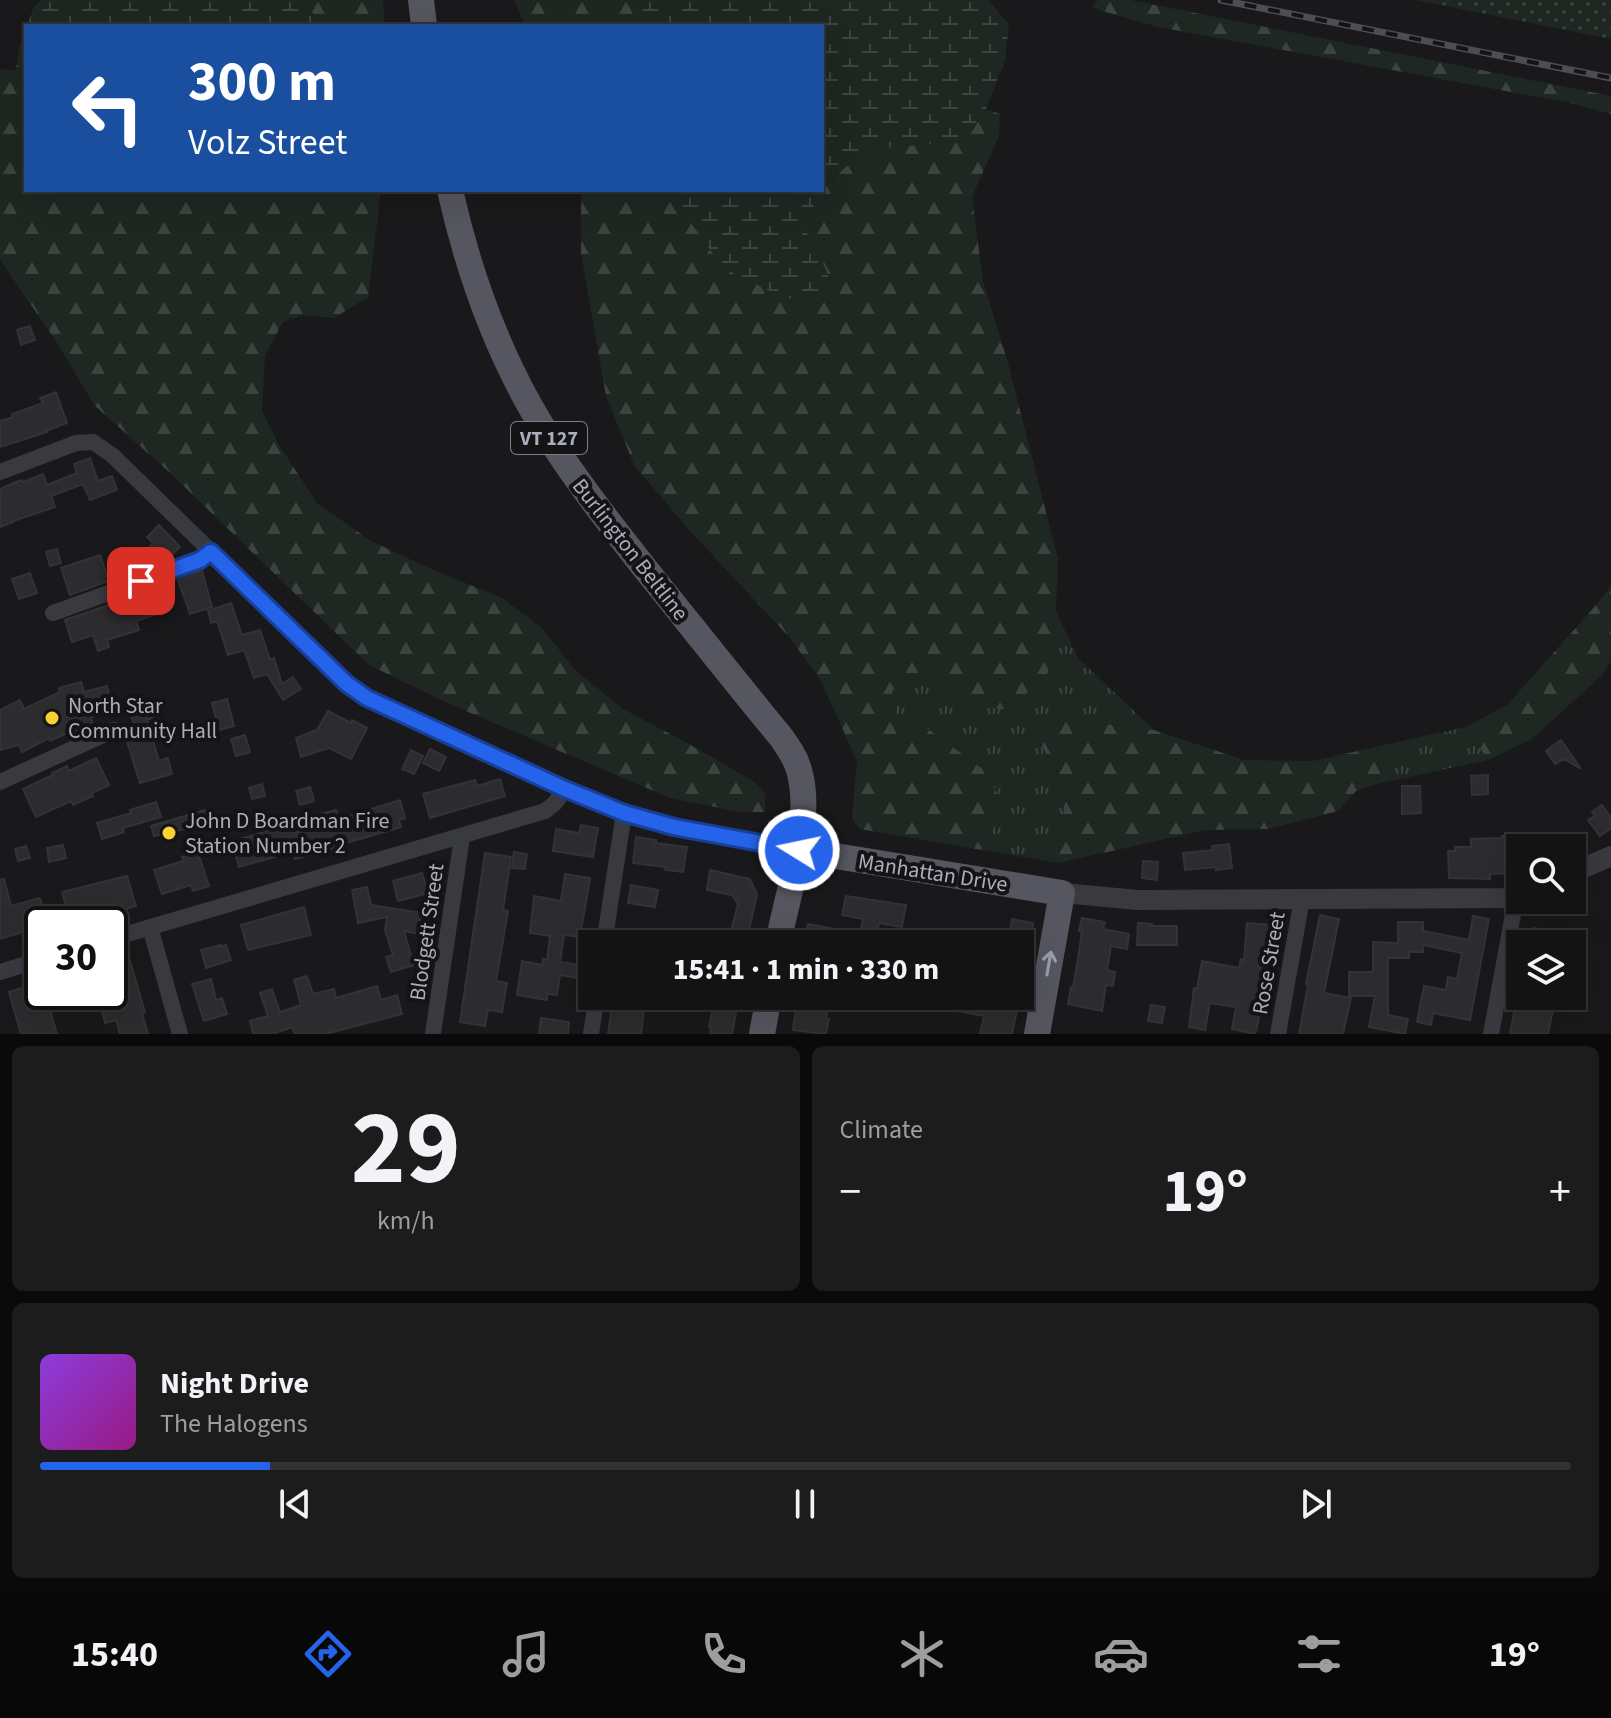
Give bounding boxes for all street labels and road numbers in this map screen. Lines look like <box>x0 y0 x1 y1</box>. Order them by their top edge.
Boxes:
road number: VT 127 <box>511 422 587 454</box>
street label: Burlington Beltline <box>564 472 696 628</box>
street label: Manhattan Drive <box>856 845 1010 901</box>
street label: Blodgett Street <box>402 861 453 1003</box>
street label: Rose Street <box>1244 909 1294 1017</box>

